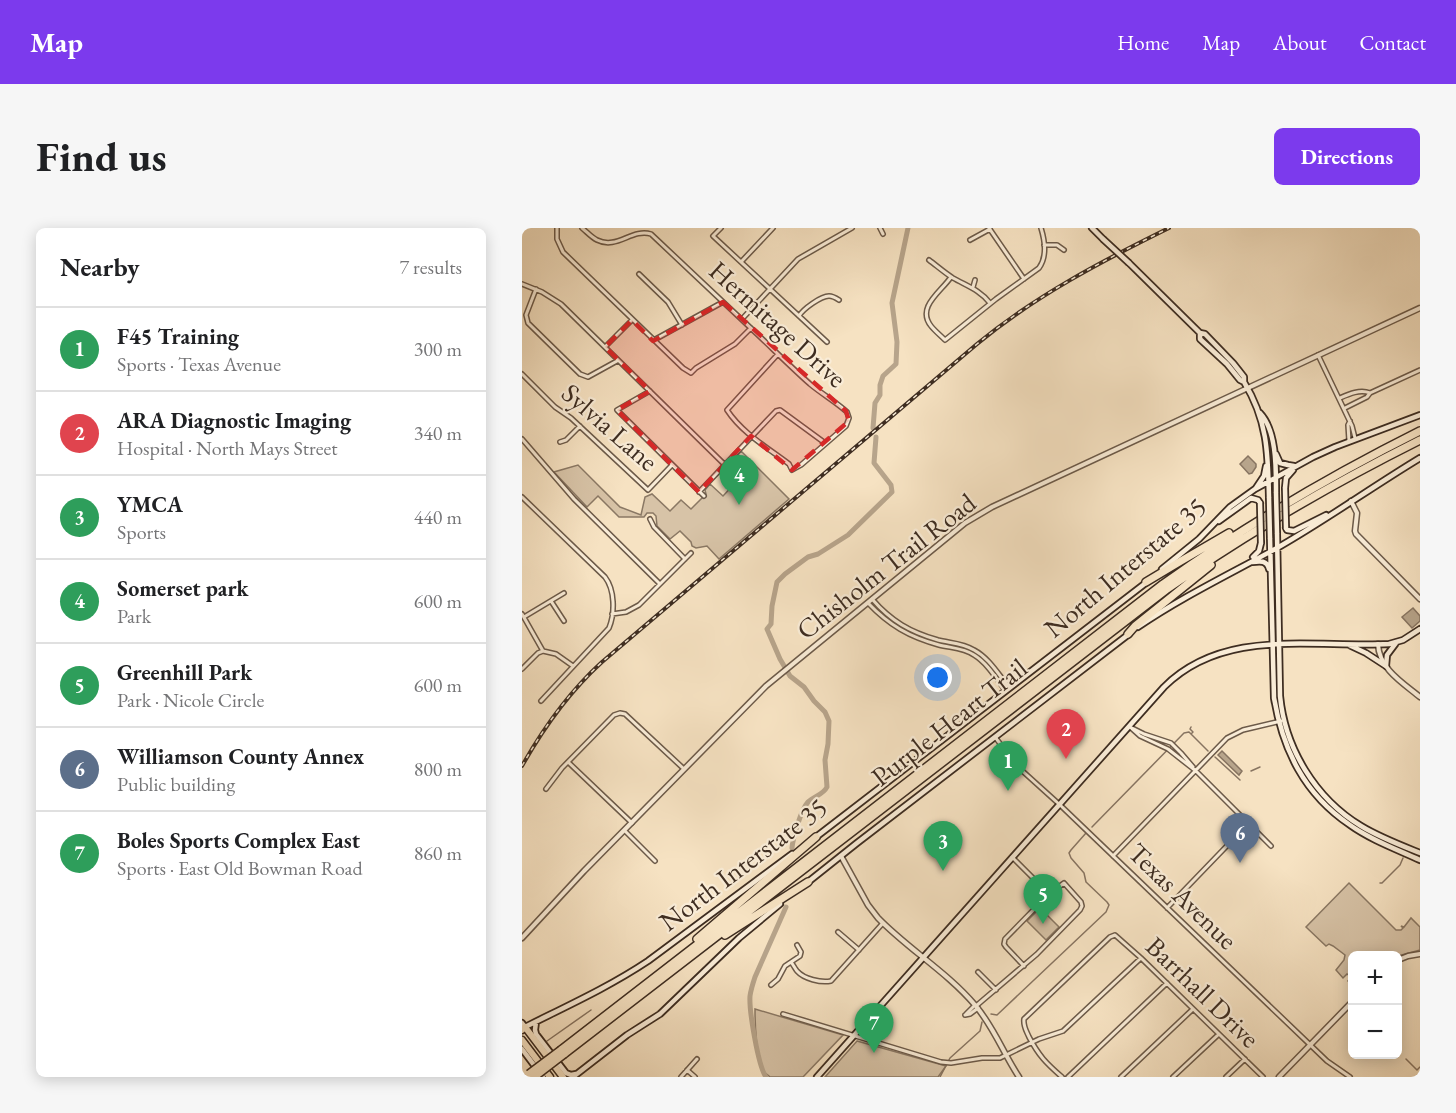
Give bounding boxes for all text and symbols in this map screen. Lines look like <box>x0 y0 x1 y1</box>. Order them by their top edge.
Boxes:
text: Map <box>30 24 83 60</box>
text: Home <box>1117 29 1169 56</box>
text: Map <box>1202 29 1240 56</box>
text: About <box>1273 29 1326 56</box>
text: Contact <box>1359 29 1426 56</box>
button: Directions <box>1274 128 1420 185</box>
text: Find us <box>36 129 167 184</box>
text: Nearby <box>60 250 140 284</box>
street label: Hermitage Drive <box>702 253 854 395</box>
text: 7 results <box>399 254 462 280</box>
text: F45 Training <box>117 322 239 351</box>
text: 1 <box>74 336 85 362</box>
text: 300 m <box>414 336 462 362</box>
text: Sports · Texas Avenue <box>117 351 281 377</box>
street label: Sylvia Lane <box>554 375 666 479</box>
text: ARA Diagnostic Imaging <box>117 406 351 435</box>
text: 2 <box>74 420 85 446</box>
text: 340 m <box>414 420 462 446</box>
text: Hospital · North Mays Street <box>117 435 337 461</box>
pin: 4 <box>720 456 758 505</box>
street label: Chisholm Trail Road <box>789 485 983 647</box>
street label: North Interstate 35 <box>1037 489 1213 645</box>
text: YMCA <box>117 490 183 519</box>
text: 3 <box>74 504 85 530</box>
text: 440 m <box>414 504 462 530</box>
text: Sports <box>117 519 166 545</box>
text: Somerset park <box>117 574 249 603</box>
text: 4 <box>74 588 85 614</box>
text: 600 m <box>414 588 462 614</box>
text: Park <box>117 603 151 629</box>
street label: Purple Heart Trail <box>864 650 1034 794</box>
text: Greenhill Park <box>117 658 252 687</box>
your location <box>923 663 952 692</box>
text: 5 <box>74 672 85 698</box>
text: 600 m <box>414 672 462 698</box>
text: Park · Nicole Circle <box>117 687 264 713</box>
pin: 2 <box>1046 710 1086 759</box>
text: Williamson County Annex <box>117 742 364 771</box>
pin: 1 <box>988 742 1028 791</box>
text: 6 <box>74 756 85 782</box>
text: 800 m <box>414 756 462 782</box>
text: Public building <box>117 771 235 797</box>
street label: North Interstate 35 <box>652 789 834 939</box>
pin: 6 <box>1220 814 1260 863</box>
pin: 3 <box>924 822 962 871</box>
text: Boles Sports Complex East <box>117 826 360 855</box>
street label: Texas Avenue <box>1121 835 1245 957</box>
text: 7 <box>74 840 85 866</box>
text: 860 m <box>414 840 462 866</box>
text: Sports · East Old Bowman Road <box>117 855 363 881</box>
pin: 5 <box>1024 874 1062 924</box>
street label: Barrhall Drive <box>1139 929 1267 1055</box>
map controls <box>1348 951 1402 1059</box>
button: + <box>1348 951 1402 1005</box>
pin: 7 <box>854 1004 894 1053</box>
button: − <box>1348 1005 1402 1059</box>

